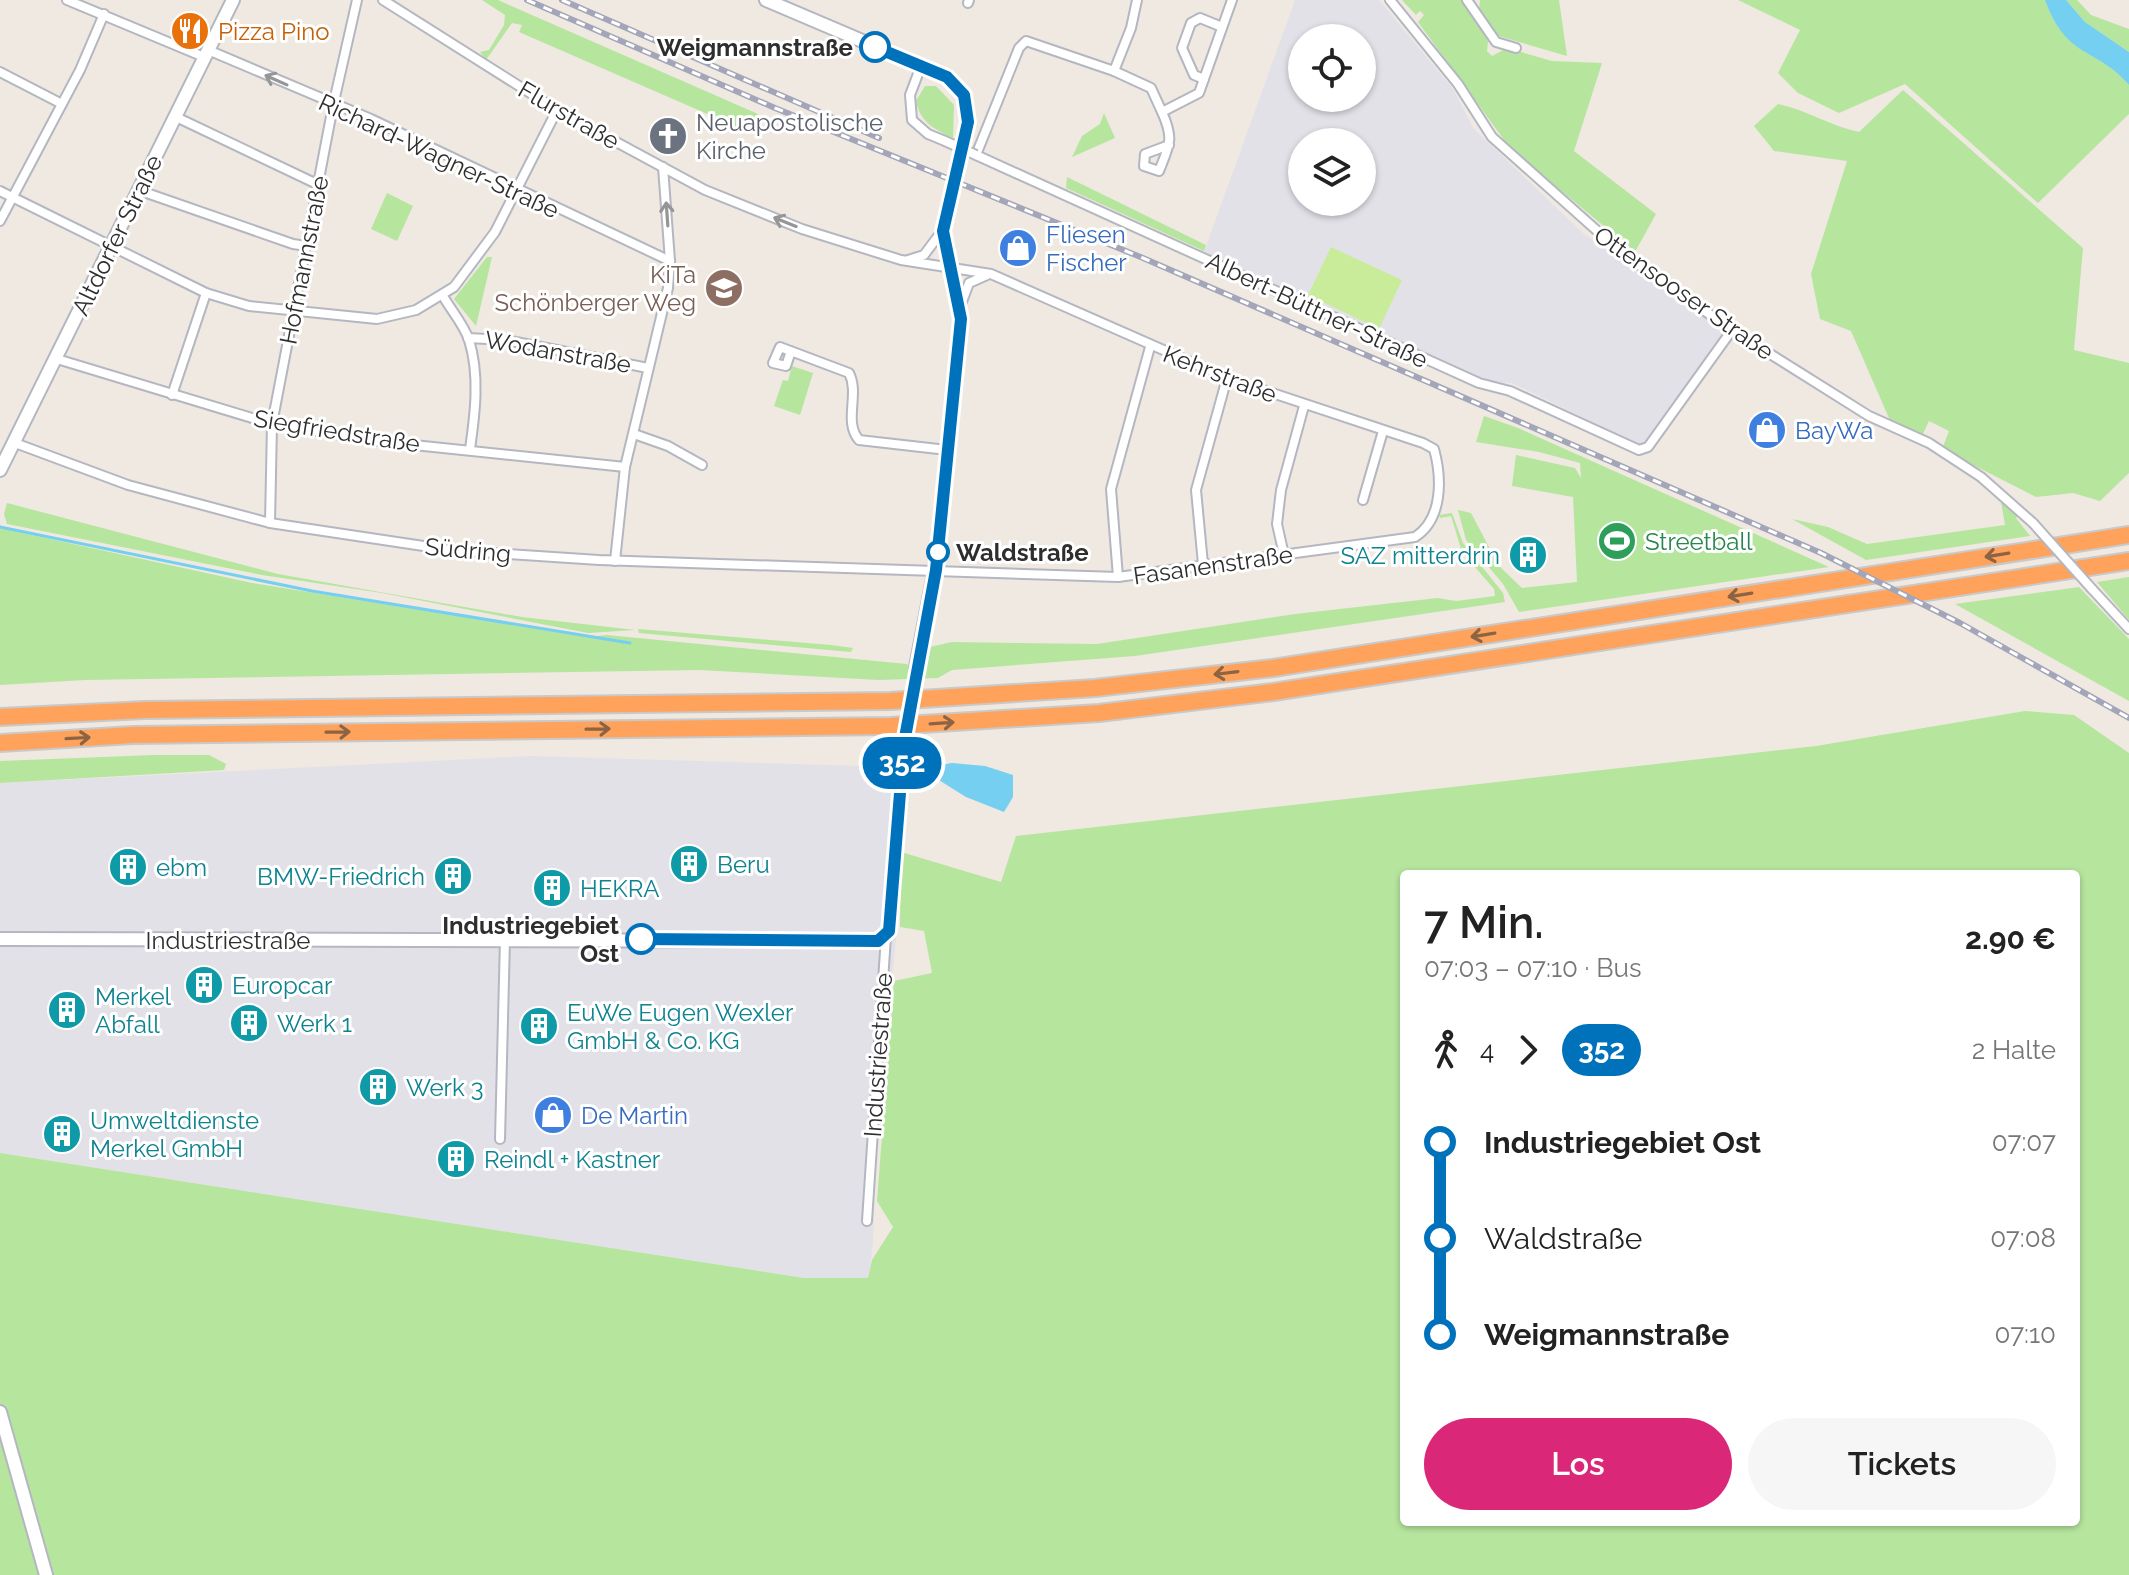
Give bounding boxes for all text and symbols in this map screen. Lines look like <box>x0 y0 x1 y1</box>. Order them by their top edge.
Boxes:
restaurant icon: Pizza Pino <box>169 10 211 52</box>
place label: Pizza Pino <box>218 17 329 46</box>
map controls <box>1288 24 1376 216</box>
button: locate <box>1288 24 1376 112</box>
marker: Weigmannstraße <box>860 32 890 62</box>
place label: Weigmannstraße <box>657 33 853 62</box>
one-way arrow <box>264 72 288 87</box>
street label: Flurstraße <box>513 75 625 155</box>
street label: Richard-Wagner-Straße <box>314 88 564 224</box>
place label: Neuapostolische Kirche <box>696 108 883 165</box>
church icon: Neuapostolische Kirche <box>647 115 689 157</box>
button: layers <box>1288 128 1376 216</box>
street label: Altdorfer Straße <box>66 150 168 320</box>
street label: Hofmannstraße <box>273 173 335 347</box>
one-way arrow <box>659 201 674 228</box>
one-way arrow <box>773 214 798 228</box>
place label: Fliesen Fischer <box>1046 220 1127 277</box>
street label: Ottensooser Straße <box>1588 220 1780 366</box>
shop icon: Fliesen Fischer <box>997 227 1039 269</box>
street label: Albert-Büttner-Straße <box>1201 246 1433 374</box>
place label: KiTa Schönberger Weg <box>495 260 696 317</box>
school or university icon: KiTa Schönberger Weg <box>703 267 745 309</box>
street label: Wodanstraße <box>483 325 633 379</box>
street label: Kehrstraße <box>1159 339 1281 409</box>
street label: Siegfriedstraße <box>252 404 422 458</box>
shop icon: BayWa <box>1746 409 1788 451</box>
place label: BayWa <box>1795 416 1873 445</box>
sports icon: Streetball <box>1596 520 1638 562</box>
place label: Streetball <box>1645 527 1753 556</box>
street label: Südring <box>424 532 512 568</box>
building icon: SAZ mitterdrin <box>1507 534 1549 576</box>
place label: Waldstraße <box>956 538 1089 567</box>
street label: Fasanenstraße <box>1131 539 1295 591</box>
marker: Waldstraße <box>927 541 949 563</box>
place label: SAZ mitterdrin <box>1340 541 1500 570</box>
one-way arrow <box>1984 548 2010 563</box>
one-way arrow <box>1727 588 1753 603</box>
one-way arrow <box>1471 628 1496 643</box>
one-way arrow <box>1214 666 1239 681</box>
one-way arrow <box>928 715 955 730</box>
one-way arrow <box>584 721 611 737</box>
one-way arrow <box>324 724 351 740</box>
one-way arrow <box>64 730 91 745</box>
line badge: 352 <box>856 737 948 789</box>
text: 352 <box>879 746 925 779</box>
building icon: Beru <box>668 843 710 885</box>
building icon: ebm <box>107 846 149 888</box>
place label: Beru <box>717 850 770 879</box>
place label: ebm <box>156 853 207 882</box>
building icon: BMW-Friedrich <box>432 855 474 897</box>
place label: BMW-Friedrich <box>257 862 425 891</box>
building icon: HEKRA <box>531 867 573 909</box>
place label: HEKRA <box>580 874 660 903</box>
text: 7 Min. <box>1424 897 1544 948</box>
place label: Industriegebiet Ost <box>442 911 619 968</box>
text: 2.90 € <box>1965 921 2056 956</box>
marker: Industriegebiet Ost <box>626 924 656 954</box>
street label: Industriestraße <box>146 926 310 955</box>
text: 07:03 – 07:10 · Bus <box>1424 953 1641 983</box>
building icon: Europcar <box>183 964 225 1006</box>
place label: Europcar <box>232 971 333 1000</box>
street label: Industriestraße <box>858 972 898 1138</box>
place label: Merkel Abfall <box>95 982 172 1039</box>
building icon: Merkel Abfall <box>46 989 88 1031</box>
place label: EuWe Eugen Wexler GmbH & Co. KG <box>567 998 794 1055</box>
building icon: Werk 1 <box>228 1002 270 1044</box>
building icon: EuWe Eugen Wexler GmbH & Co. KG <box>518 1005 560 1047</box>
place label: Werk 1 <box>277 1009 352 1038</box>
icon: walk <box>1424 1028 1468 1072</box>
icon: forward <box>1506 1028 1550 1072</box>
text: 352 <box>1578 1033 1625 1066</box>
text: 4 <box>1480 1035 1494 1065</box>
text: 2 Halte <box>1972 1035 2056 1065</box>
building icon: Werk 3 <box>357 1066 399 1108</box>
place label: Werk 3 <box>406 1073 484 1102</box>
shop icon: De Martin <box>532 1094 574 1136</box>
place label: De Martin <box>581 1101 688 1130</box>
place label: Umweltdienste Merkel GmbH <box>90 1106 259 1163</box>
building icon: Umweltdienste Merkel GmbH <box>41 1113 83 1155</box>
text: Industriegebiet Ost <box>1484 1125 1761 1160</box>
text: 07:07 <box>1992 1127 2056 1157</box>
building icon: Reindl + Kastner <box>435 1138 477 1180</box>
place label: Reindl + Kastner <box>484 1145 661 1174</box>
text: Waldstraße <box>1484 1221 1642 1256</box>
text: 07:08 <box>1990 1223 2056 1253</box>
text: Weigmannstraße <box>1484 1317 1729 1352</box>
text: 07:10 <box>1994 1319 2056 1349</box>
button: Los <box>1424 1418 1732 1510</box>
button: Tickets <box>1748 1418 2056 1510</box>

